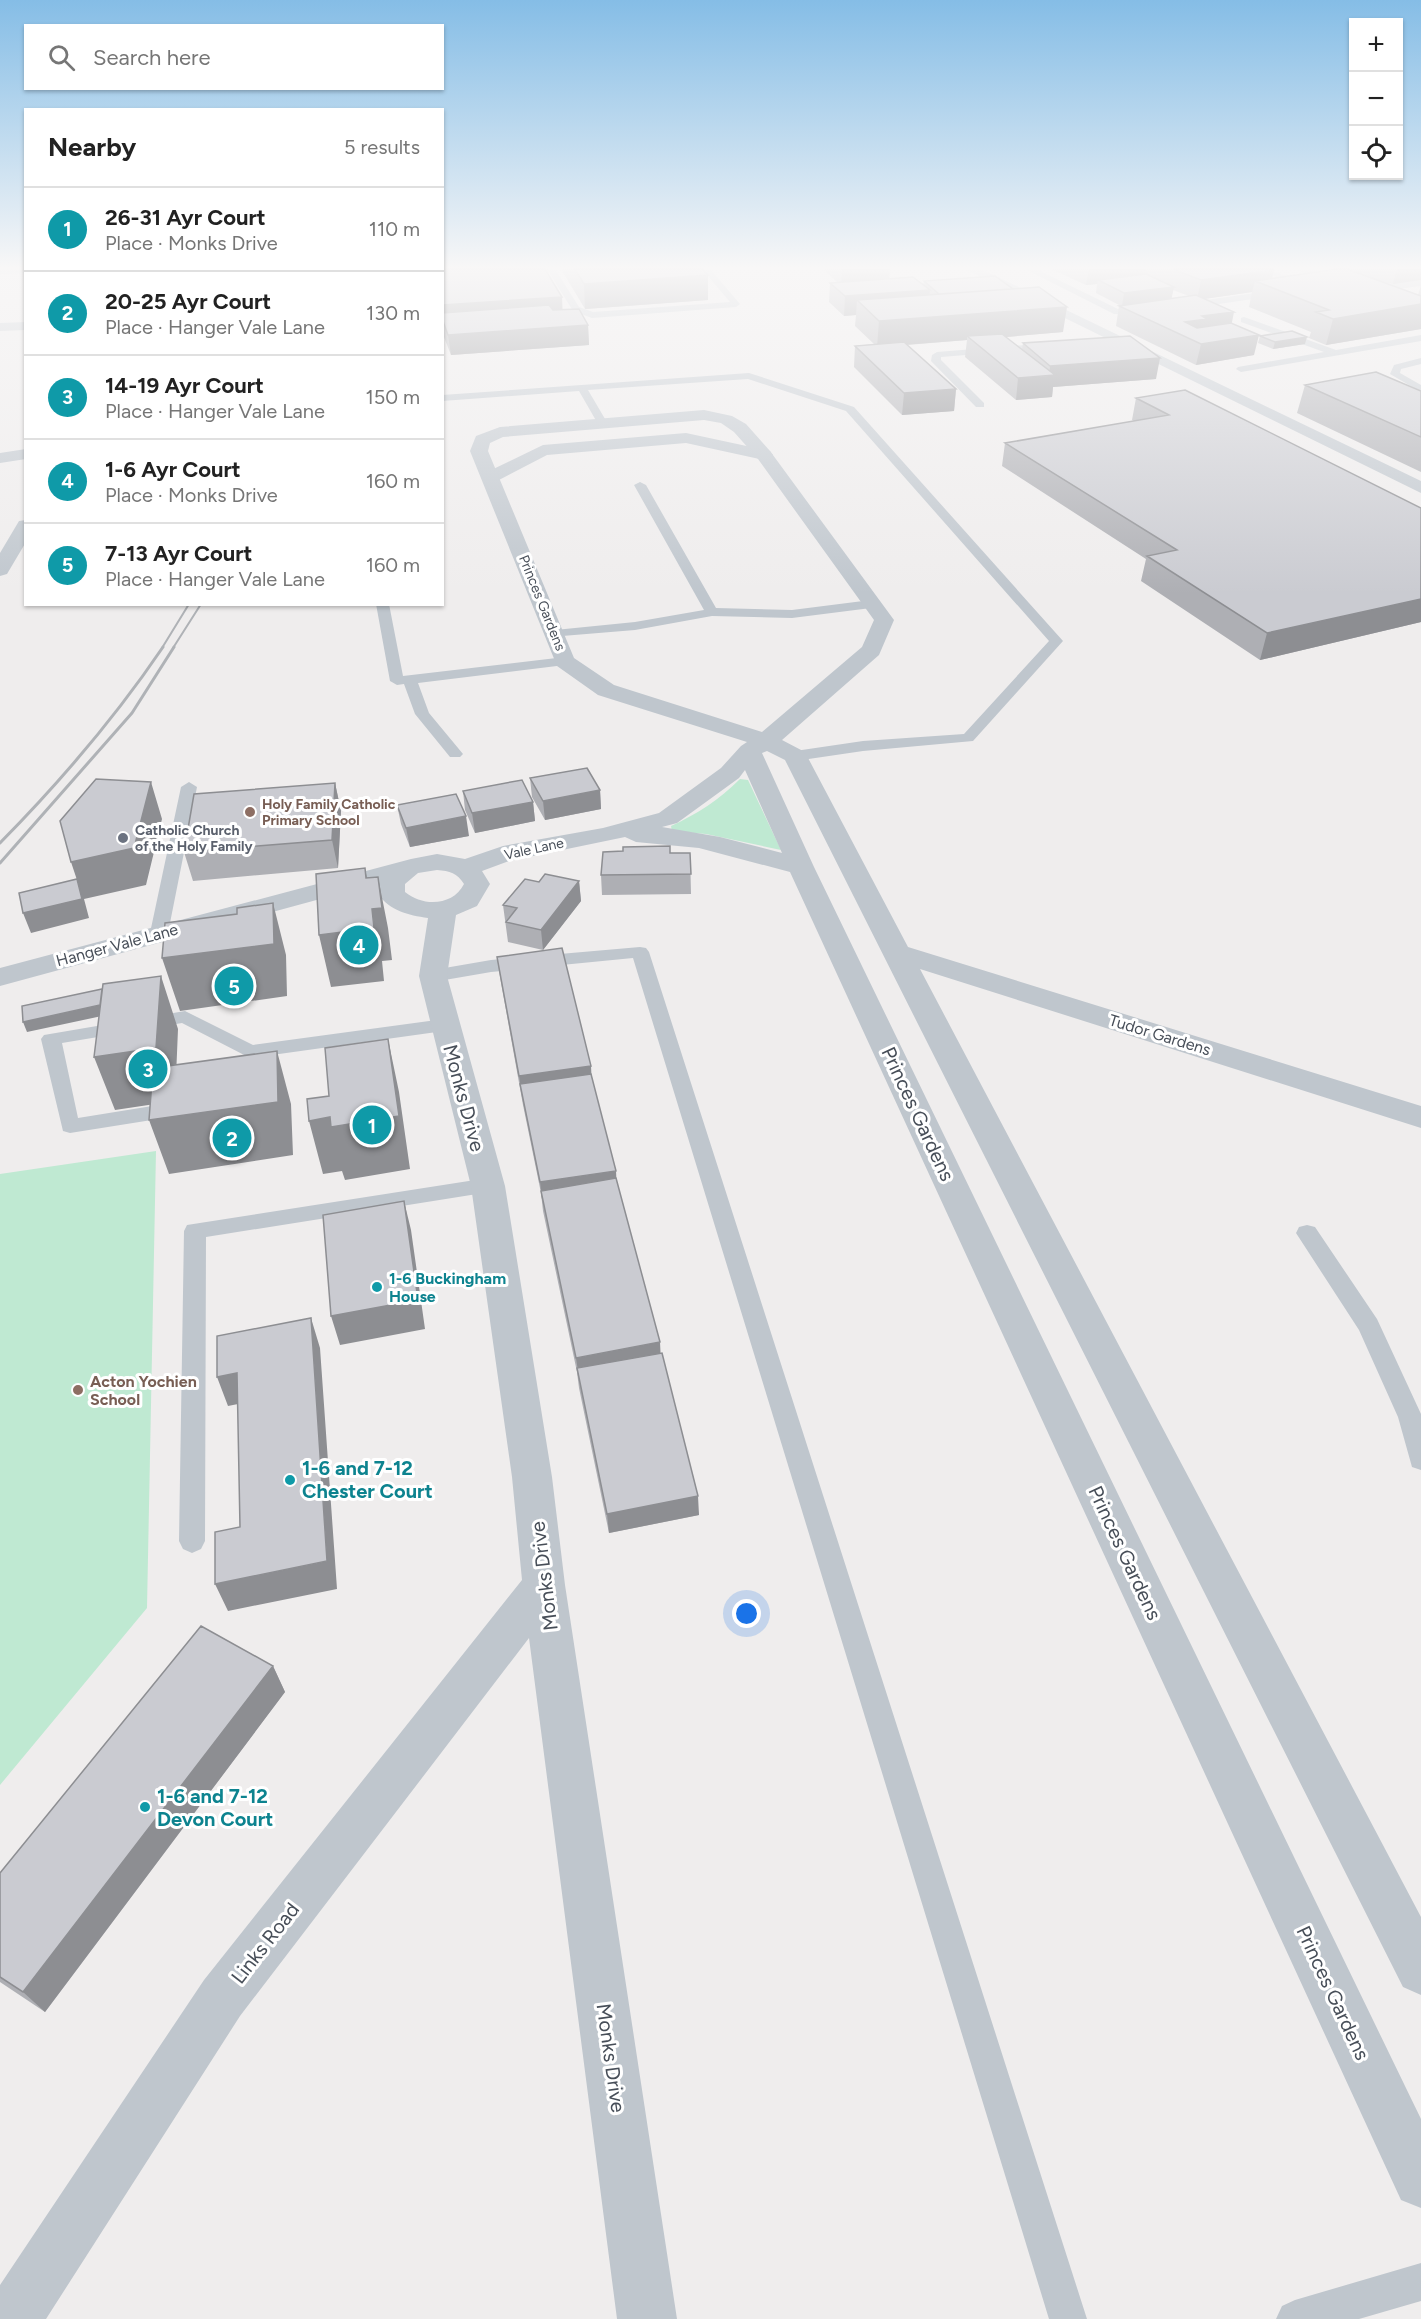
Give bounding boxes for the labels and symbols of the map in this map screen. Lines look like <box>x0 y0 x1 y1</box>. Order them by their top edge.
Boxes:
street label: Princes Gardens <box>515 553 569 653</box>
place label: Holy Family Catholic Primary School <box>262 796 396 829</box>
marker: Holy Family Catholic Primary School <box>243 805 257 819</box>
place label: Catholic Church of the Holy Family <box>135 822 254 855</box>
marker: Catholic Church of the Holy Family <box>116 831 130 845</box>
street label: Vale Lane <box>503 834 566 864</box>
street label: Hanger Vale Lane <box>54 920 180 970</box>
pin: 4 <box>340 922 378 968</box>
pin: 5 <box>214 964 254 1008</box>
street label: Tudor Gardens <box>1107 1011 1213 1059</box>
street label: Monks Drive <box>438 1042 490 1154</box>
street label: Princes Gardens <box>876 1043 960 1185</box>
pin: 3 <box>128 1046 168 1092</box>
pin: 1 <box>352 1102 392 1148</box>
pin: 2 <box>212 1116 252 1160</box>
place label: 1-6 Buckingham House <box>389 1269 506 1306</box>
marker: 1-6 Buckingham House <box>370 1280 384 1294</box>
place label: Acton Yochien School <box>90 1372 197 1409</box>
marker: Acton Yochien School <box>71 1383 85 1397</box>
place label: 1-6 and 7-12 Chester Court <box>302 1456 433 1503</box>
marker: 1-6 and 7-12 Chester Court <box>283 1473 297 1487</box>
street label: Princes Gardens <box>1083 1482 1167 1624</box>
street label: Monks Drive <box>525 1520 563 1632</box>
your location <box>732 1599 761 1628</box>
place label: 1-6 and 7-12 Devon Court <box>157 1784 273 1831</box>
marker: 1-6 and 7-12 Devon Court <box>138 1800 152 1814</box>
street label: Links Road <box>226 1898 304 1988</box>
street label: Princes Gardens <box>1291 1922 1375 2064</box>
street label: Monks Drive <box>591 2002 631 2114</box>

